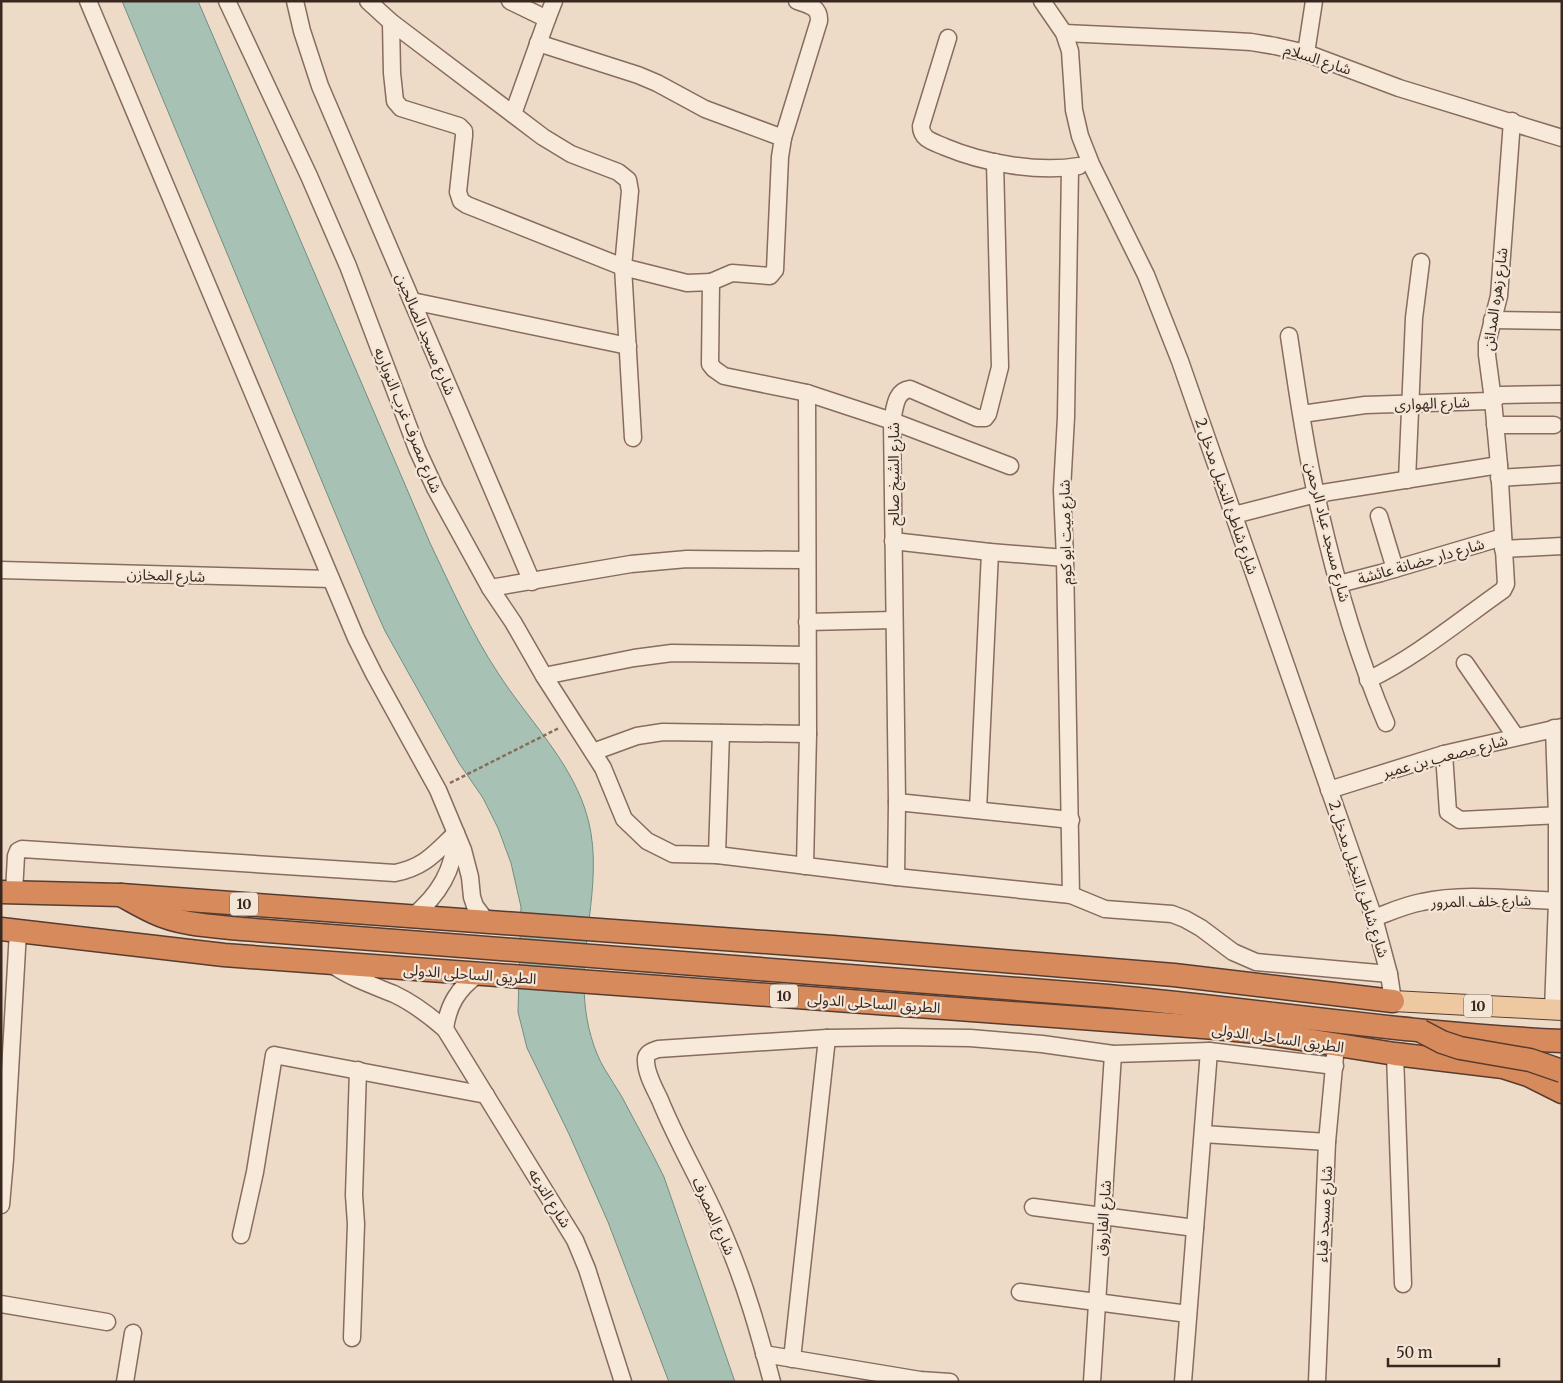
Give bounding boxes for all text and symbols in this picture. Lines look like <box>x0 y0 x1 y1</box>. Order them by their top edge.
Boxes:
street label: شارع السلام <box>1281 39 1354 82</box>
street label: شارع زهره المدائن <box>1478 246 1515 352</box>
street label: شارع مسجد الصالحين <box>389 270 460 399</box>
street label: شارع مصرف غرب النوباريه <box>367 344 446 497</box>
street label: شارع الهوارى <box>1394 392 1470 417</box>
street label: شارع شاطئ النخيل مدخل 2 <box>1188 415 1263 578</box>
street label: شارع الشيخ صالح <box>884 422 906 526</box>
street label: شارع مسجد عباد الرحمن <box>1299 460 1355 605</box>
street label: شارع ميت ابو كوم <box>1055 479 1078 585</box>
street label: شارع دار حضانة عائشة <box>1355 534 1488 591</box>
street label: شارع المخازن <box>126 564 206 589</box>
street label: شارع مصعب بن عمير <box>1379 730 1511 785</box>
street label: شارع شاطئ النخيل مدخل 2 <box>1322 798 1393 961</box>
street label: شارع خلف المرور <box>1430 891 1532 914</box>
road number: 10 <box>230 892 258 916</box>
street label: الطريق الساحلى الدولى <box>403 960 537 989</box>
road number: 10 <box>770 984 798 1008</box>
street label: الطريق الساحلى الدولى <box>807 989 941 1018</box>
road number: 10 <box>1464 994 1492 1018</box>
street label: الطريق الساحلى الدولى <box>1210 1019 1345 1058</box>
street label: شارع الترعه <box>522 1165 576 1233</box>
street label: شارع مسجد قباء <box>1312 1165 1339 1263</box>
street label: شارع المصرف <box>686 1174 740 1259</box>
street label: شارع الفاروق <box>1091 1179 1118 1257</box>
scale bar <box>1388 1336 1499 1368</box>
text: 50 m <box>1396 1343 1433 1362</box>

